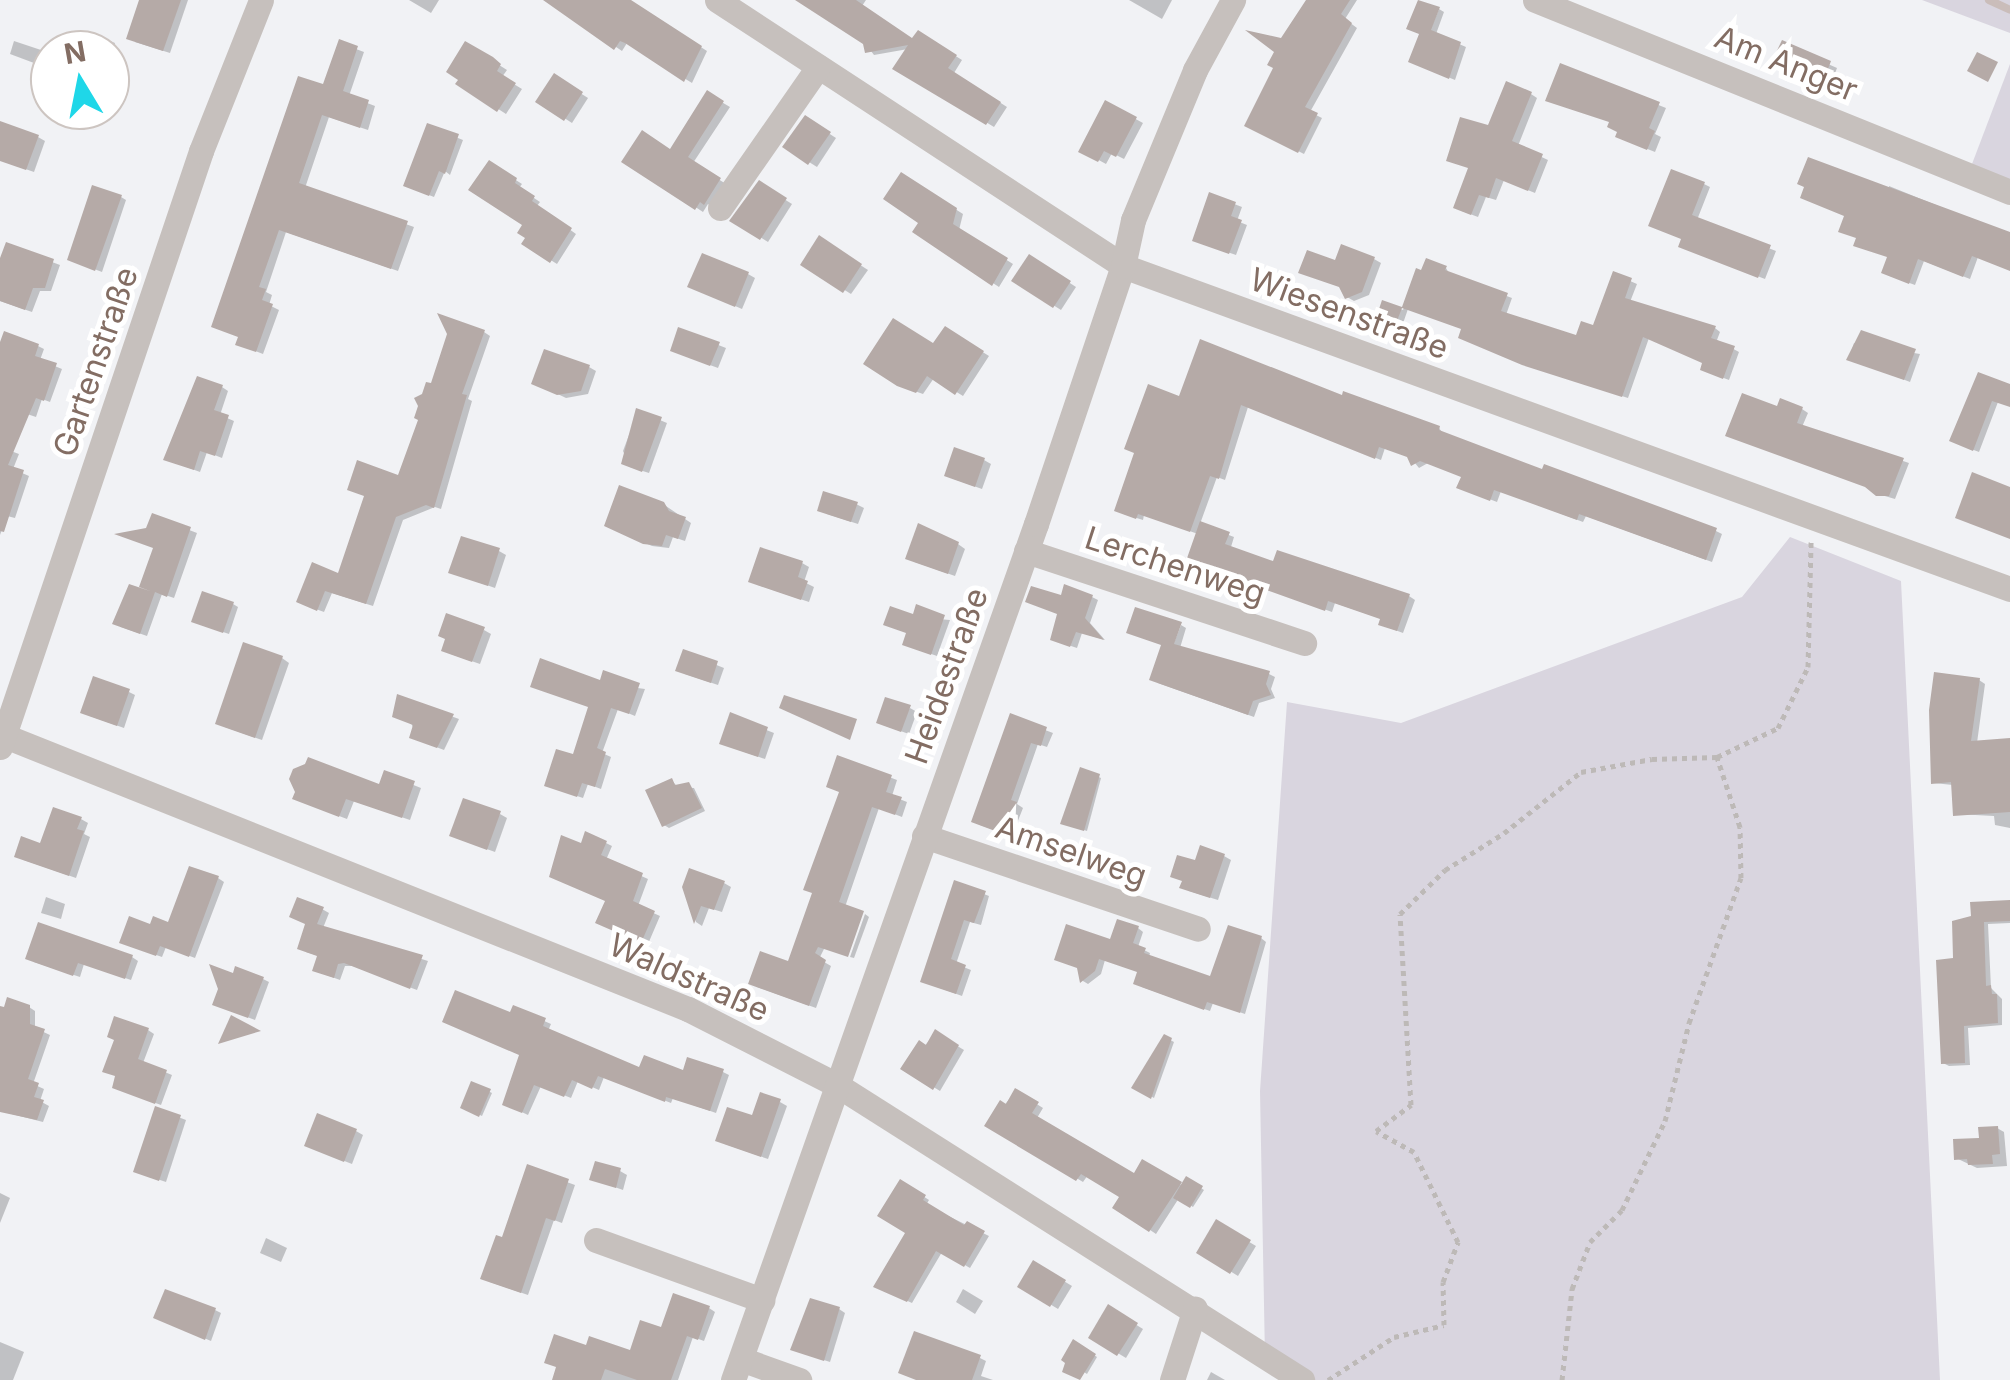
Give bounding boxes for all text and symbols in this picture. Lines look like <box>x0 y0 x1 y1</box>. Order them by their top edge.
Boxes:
street label: Am Anger <box>1709 18 1863 110</box>
north arrow <box>30 30 130 130</box>
text: N <box>62 34 89 71</box>
street label: Wiesenstraße <box>1245 260 1453 368</box>
street label: Gartenstraße <box>46 262 146 462</box>
street label: Lerchenweg <box>1080 519 1270 613</box>
street label: Heidestraße <box>897 583 997 769</box>
street label: Amselweg <box>990 808 1152 896</box>
street label: Waldstraße <box>603 926 775 1030</box>

